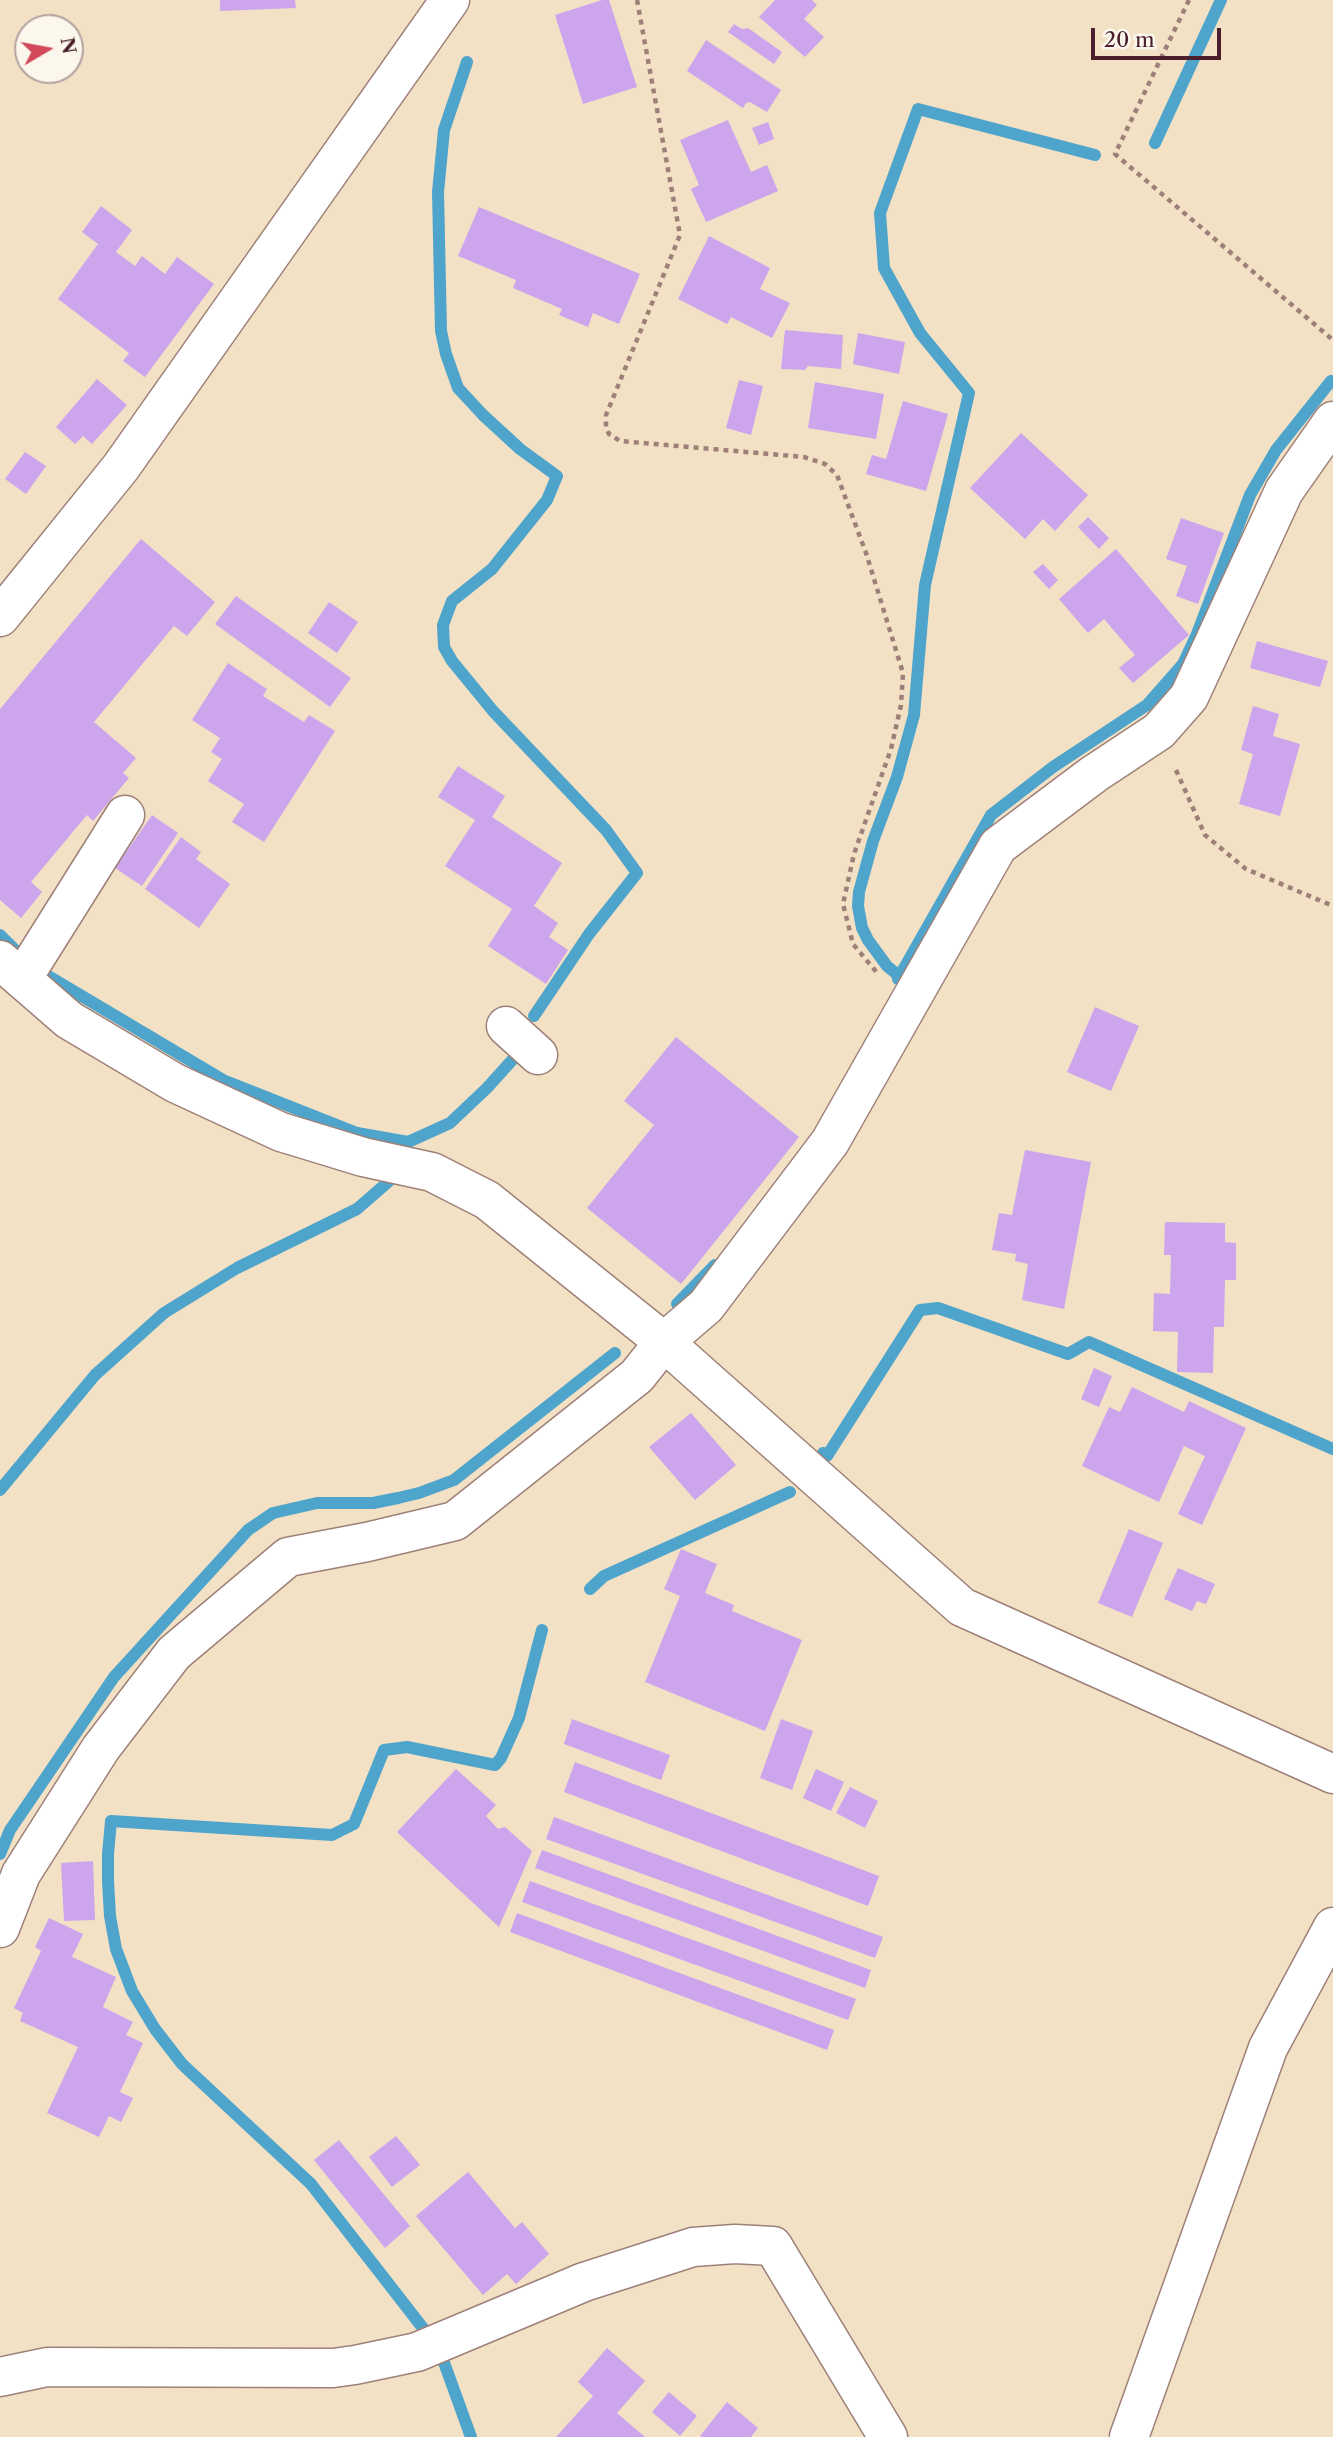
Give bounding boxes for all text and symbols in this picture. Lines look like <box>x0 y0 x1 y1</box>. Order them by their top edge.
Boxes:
north arrow <box>14 14 84 84</box>
scale bar <box>1095 14 1224 58</box>
text: 20 m <box>1104 27 1155 52</box>
text: N <box>55 35 81 56</box>

